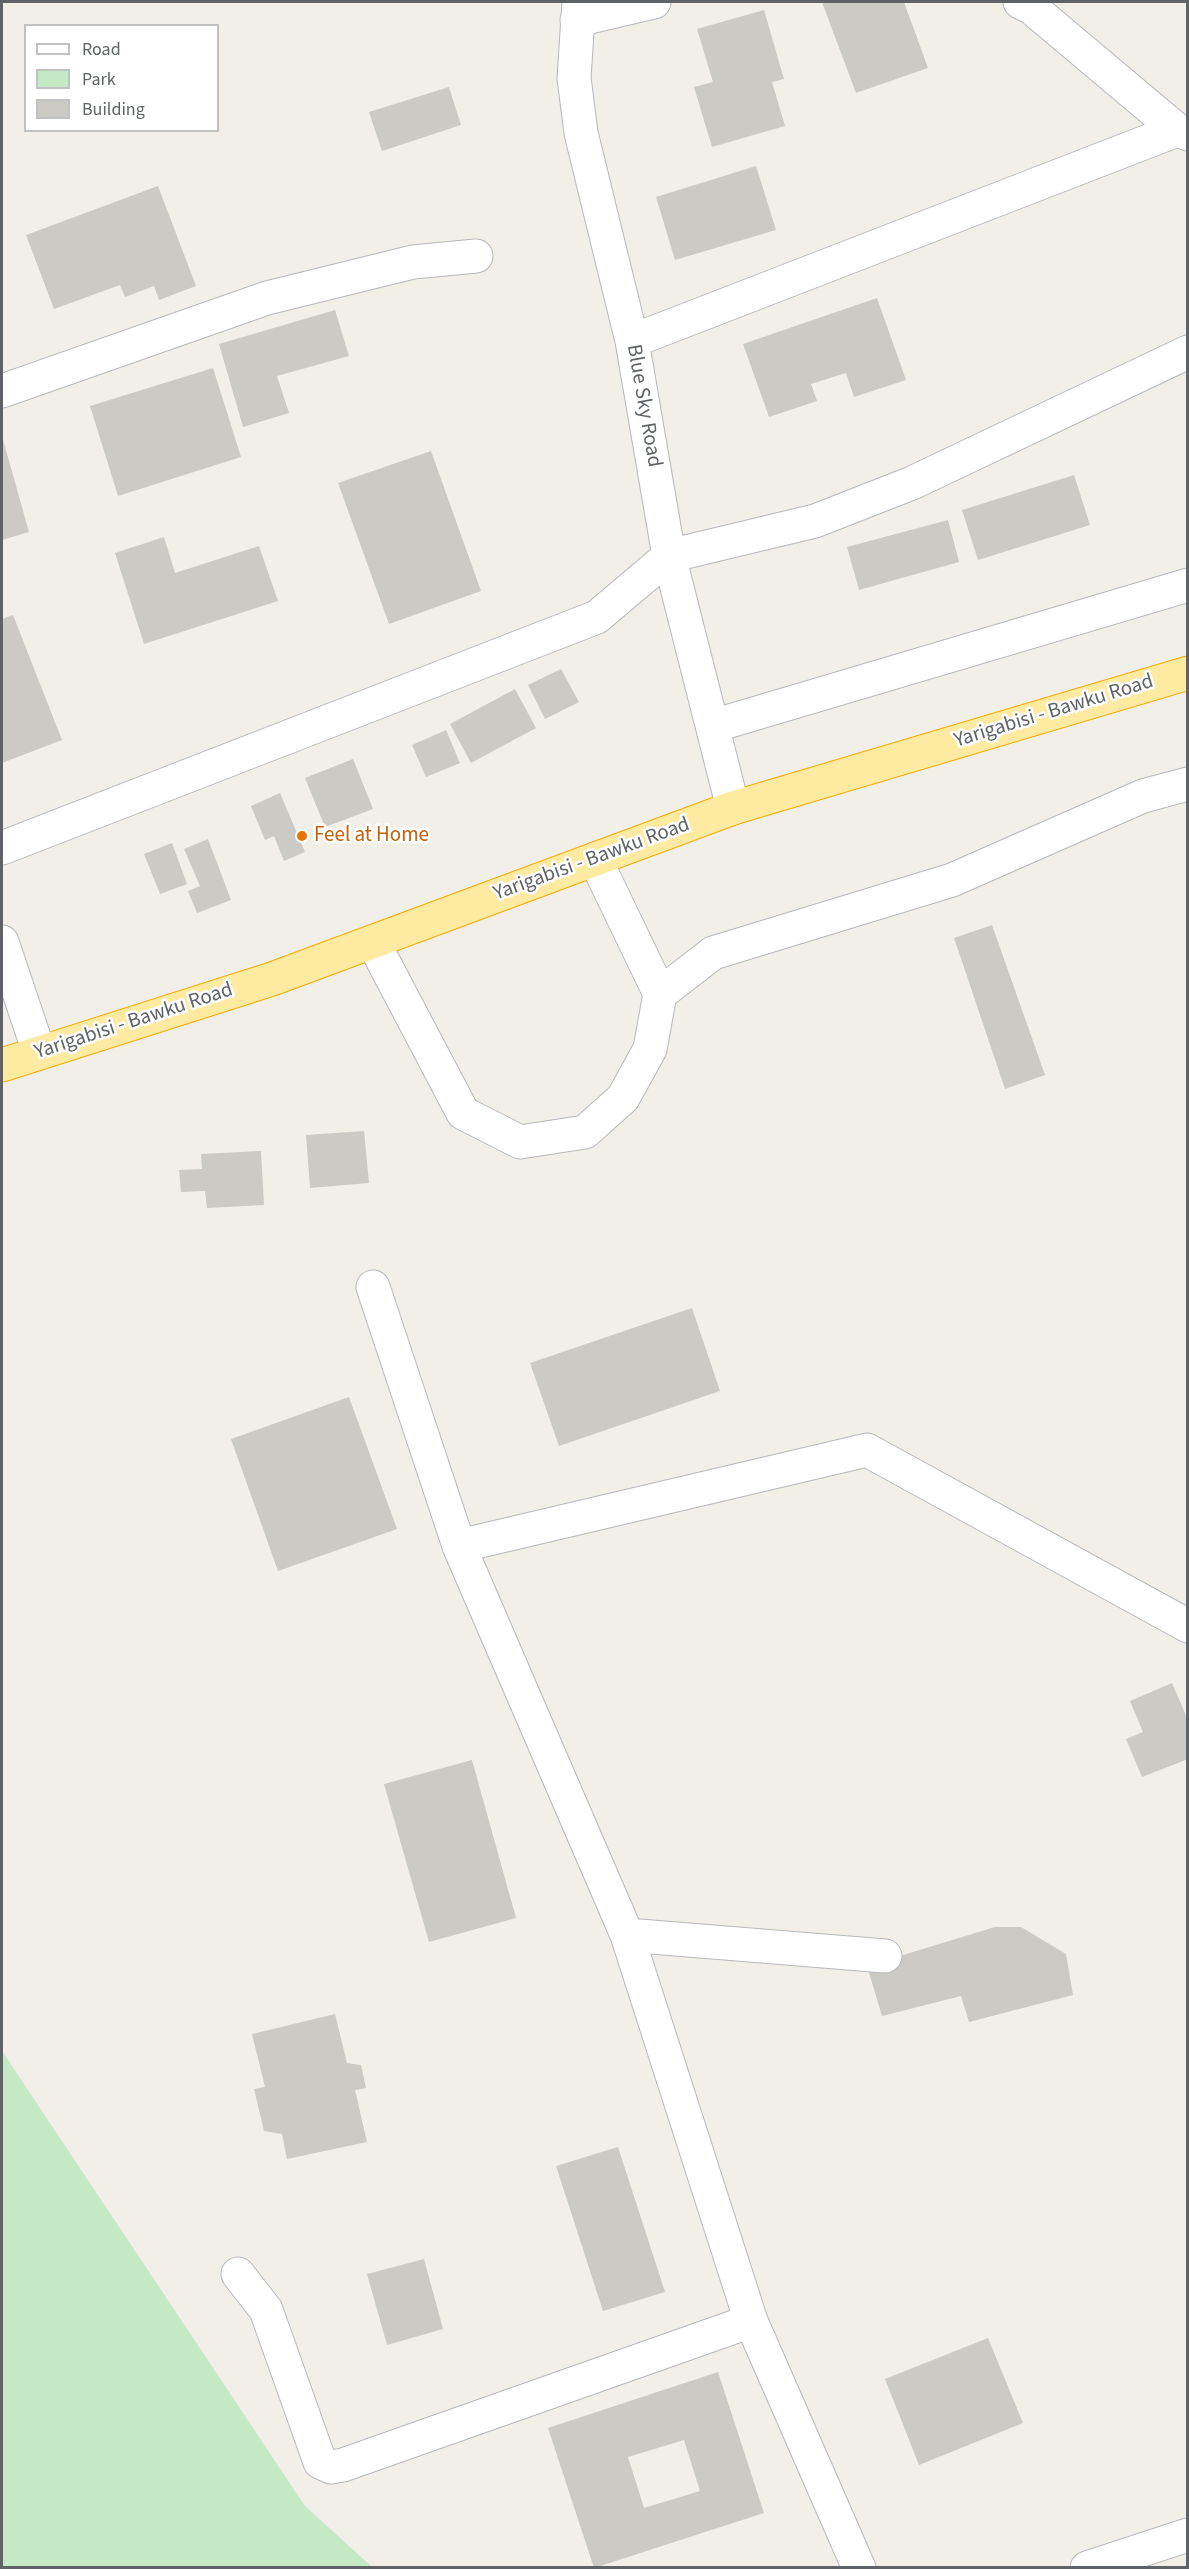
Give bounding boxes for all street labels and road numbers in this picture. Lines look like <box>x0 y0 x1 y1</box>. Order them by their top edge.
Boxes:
street label: Blue Sky Road <box>620 343 666 469</box>
street label: Yarigabisi - Bawku Road <box>951 670 1157 754</box>
street label: Yarigabisi - Bawku Road <box>490 813 694 907</box>
street label: Yarigabisi - Bawku Road <box>32 978 236 1066</box>

